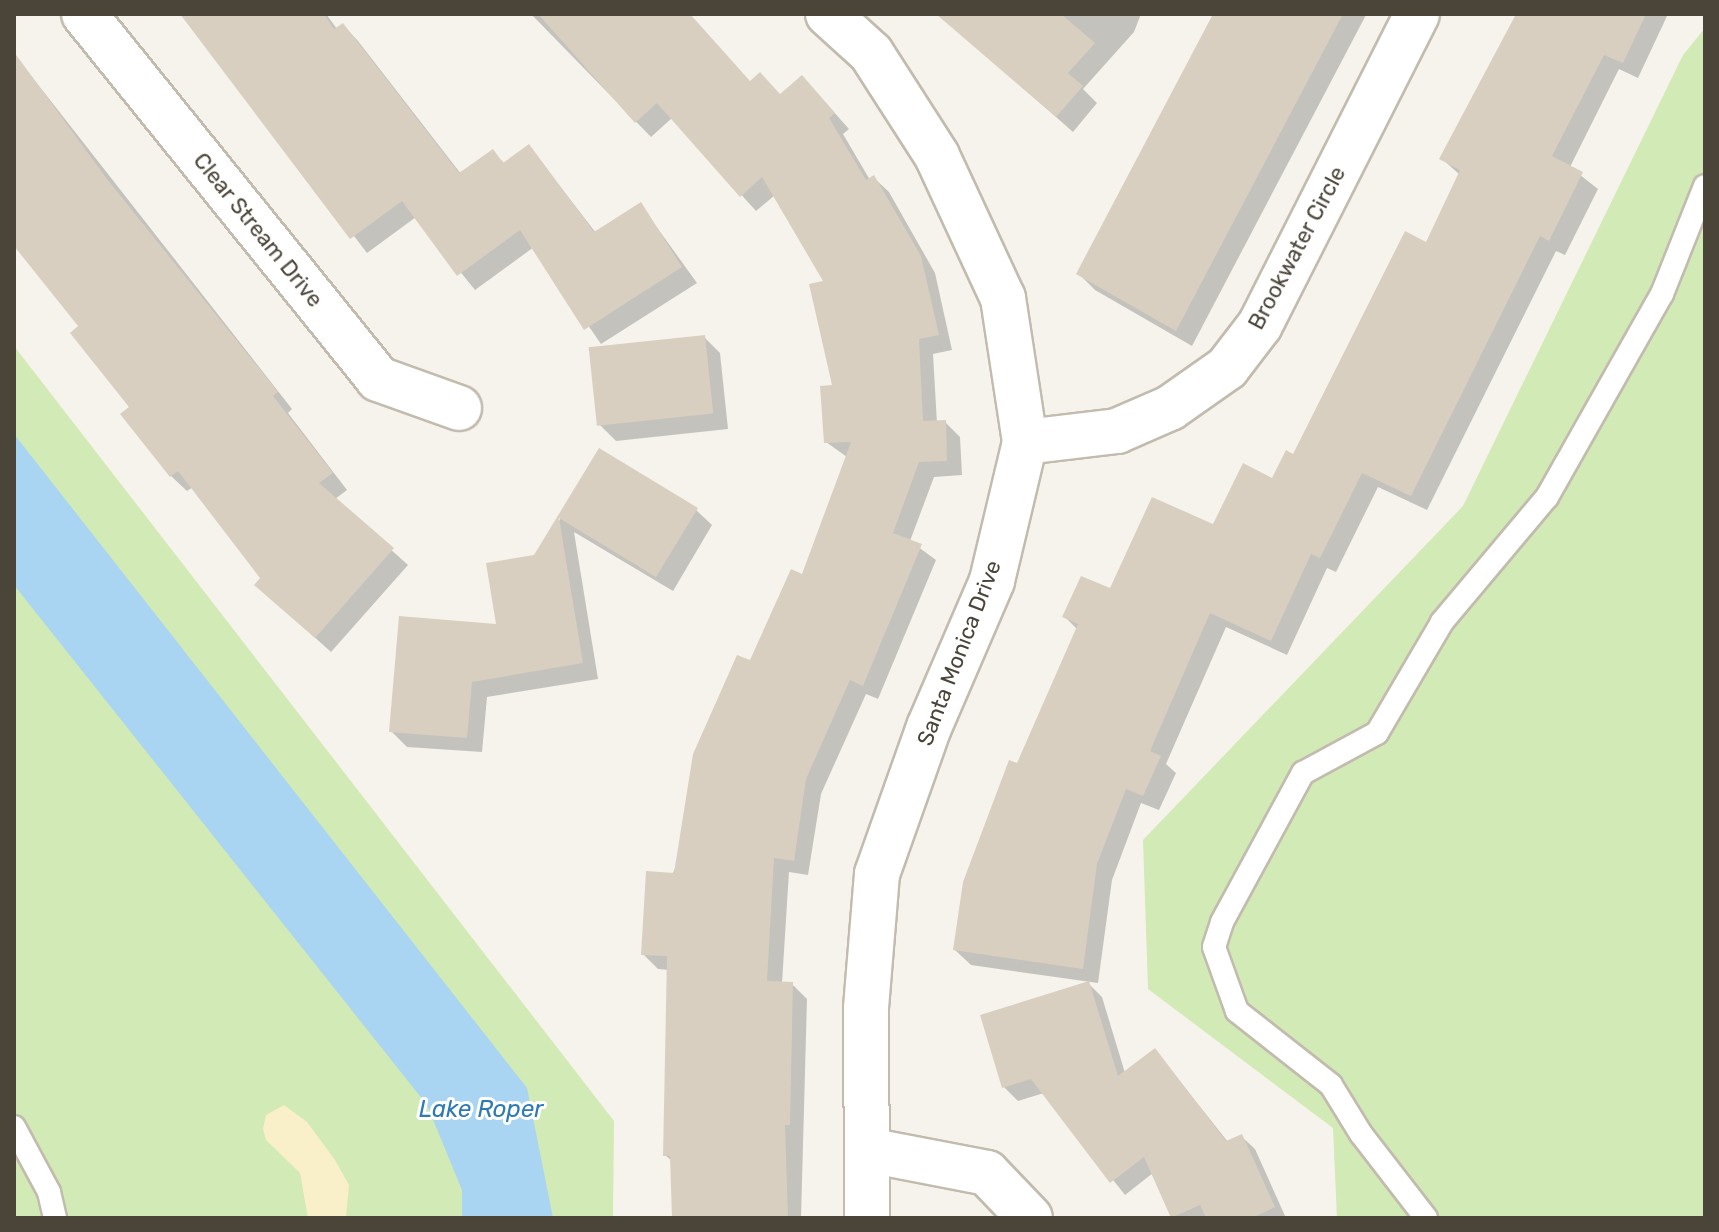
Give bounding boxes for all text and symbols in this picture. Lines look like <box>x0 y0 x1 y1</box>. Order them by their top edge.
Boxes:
street label: Clear Stream Drive <box>188 147 328 313</box>
street label: Brookwater Circle <box>1243 162 1351 334</box>
street label: Santa Monica Drive <box>911 557 1007 749</box>
water label: Lake Roper <box>419 1096 543 1124</box>

